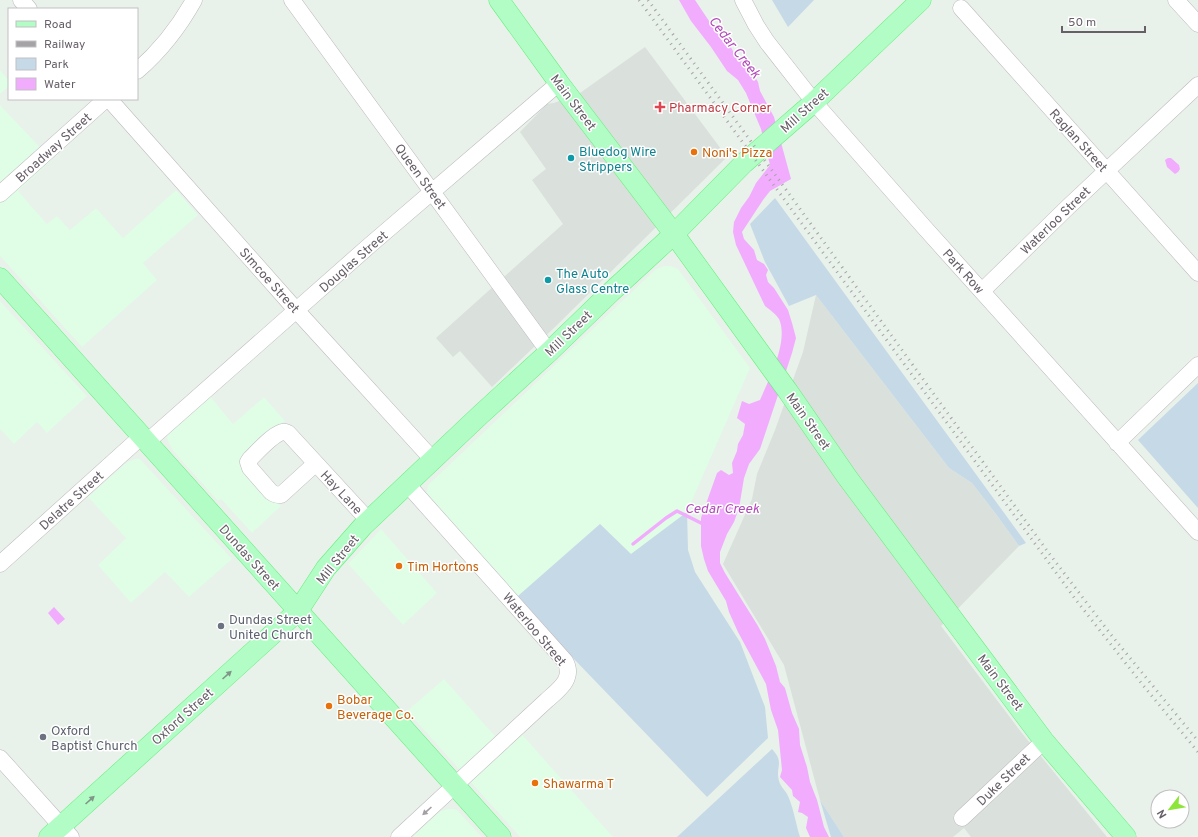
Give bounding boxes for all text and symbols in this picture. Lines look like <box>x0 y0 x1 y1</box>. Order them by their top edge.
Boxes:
legend <box>8 8 138 100</box>
scale bar <box>1062 8 1145 34</box>
water label: Cedar Creek <box>704 13 764 83</box>
text: 50 m <box>1068 15 1096 31</box>
text: Road <box>44 17 72 33</box>
text: Railway <box>44 37 85 53</box>
text: Park <box>44 57 69 73</box>
street label: Main Street <box>546 72 599 135</box>
text: Water <box>44 77 76 93</box>
street label: Mill Street <box>778 86 833 137</box>
marker: Pharmacy Corner <box>654 101 666 113</box>
place label: Pharmacy Corner <box>669 101 772 117</box>
street label: Raglan Street <box>1045 106 1110 176</box>
street label: Broadway Street <box>13 110 96 187</box>
street label: Queen Street <box>390 141 449 213</box>
place label: Bluedog Wire Strippers <box>579 145 656 176</box>
place label: Noni's Pizza <box>702 146 772 162</box>
marker: Noni's Pizza <box>689 147 699 157</box>
marker: Bluedog Wire Strippers <box>566 153 576 163</box>
street label: Waterloo Street <box>1018 184 1095 259</box>
street label: Douglas Street <box>317 228 392 297</box>
street label: Simcoe Street <box>235 245 302 317</box>
street label: Park Row <box>938 247 987 298</box>
place label: The Auto Glass Centre <box>556 267 629 298</box>
marker: The Auto Glass Centre <box>543 275 553 285</box>
street label: Mill Street <box>542 308 596 361</box>
street label: Main Street <box>782 390 833 454</box>
street label: Delatre Street <box>37 468 108 534</box>
street label: Hay Lane <box>316 468 365 519</box>
water label: Cedar Creek <box>685 501 760 518</box>
street label: Dundas Street <box>215 522 282 595</box>
street label: Mill Street <box>314 532 364 588</box>
place label: Tim Hortons <box>407 560 479 576</box>
marker: Tim Hortons <box>394 561 404 571</box>
street label: Waterloo Street <box>498 590 569 670</box>
place label: Dundas Street United Church <box>229 613 313 644</box>
marker: Dundas Street United Church <box>216 621 226 631</box>
street label: Main Street <box>973 652 1026 715</box>
one-way arrow <box>222 670 232 679</box>
street label: Oxford Street <box>149 685 218 749</box>
place label: Bobar Beverage Co. <box>337 693 414 724</box>
marker: Bobar Beverage Co. <box>324 701 334 711</box>
place label: Oxford Baptist Church <box>51 724 137 755</box>
marker: Oxford Baptist Church <box>38 732 48 742</box>
street label: Duke Street <box>974 751 1035 810</box>
place label: Shawarma T <box>543 777 614 793</box>
marker: Shawarma T <box>530 778 540 788</box>
north arrow <box>1150 789 1190 829</box>
one-way arrow <box>85 795 95 805</box>
one-way arrow <box>422 807 432 816</box>
text: N <box>1154 807 1170 821</box>

